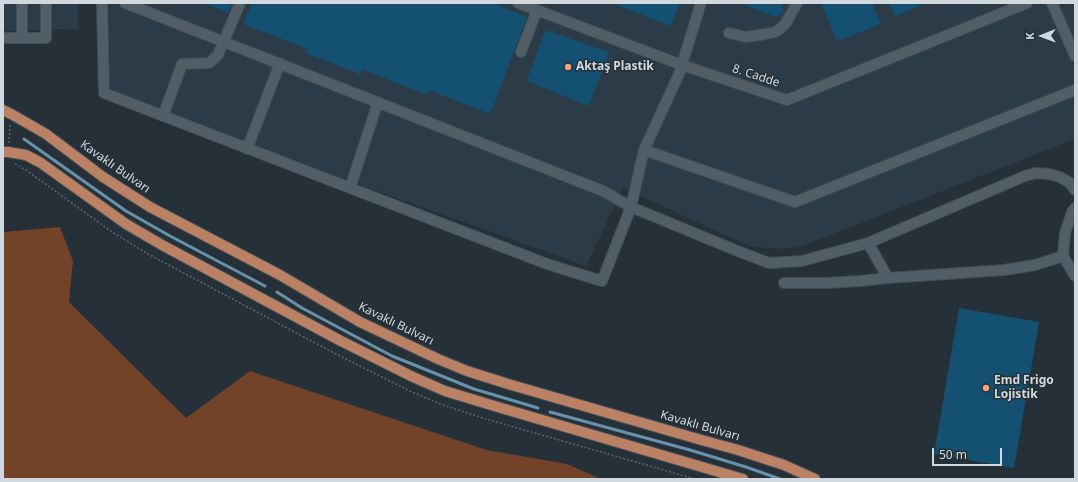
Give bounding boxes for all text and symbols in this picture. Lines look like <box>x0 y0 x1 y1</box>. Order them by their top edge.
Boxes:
north arrow <box>1022 16 1062 56</box>
text: K <box>1022 32 1037 40</box>
place label: Aktaş Plastik <box>576 60 654 74</box>
marker: Aktaş Plastik <box>563 62 573 72</box>
street label: 8. Cadde <box>730 62 782 90</box>
street label: Kavaklı Bulvarı <box>77 138 153 196</box>
street label: Kavaklı Bulvarı <box>356 300 436 348</box>
place label: Emd Frigo Lojistik <box>994 374 1054 402</box>
marker: Emd Frigo Lojistik <box>981 383 991 393</box>
street label: Kavaklı Bulvarı <box>659 408 741 444</box>
scale bar <box>934 440 1004 466</box>
text: 50 m <box>939 446 967 463</box>

